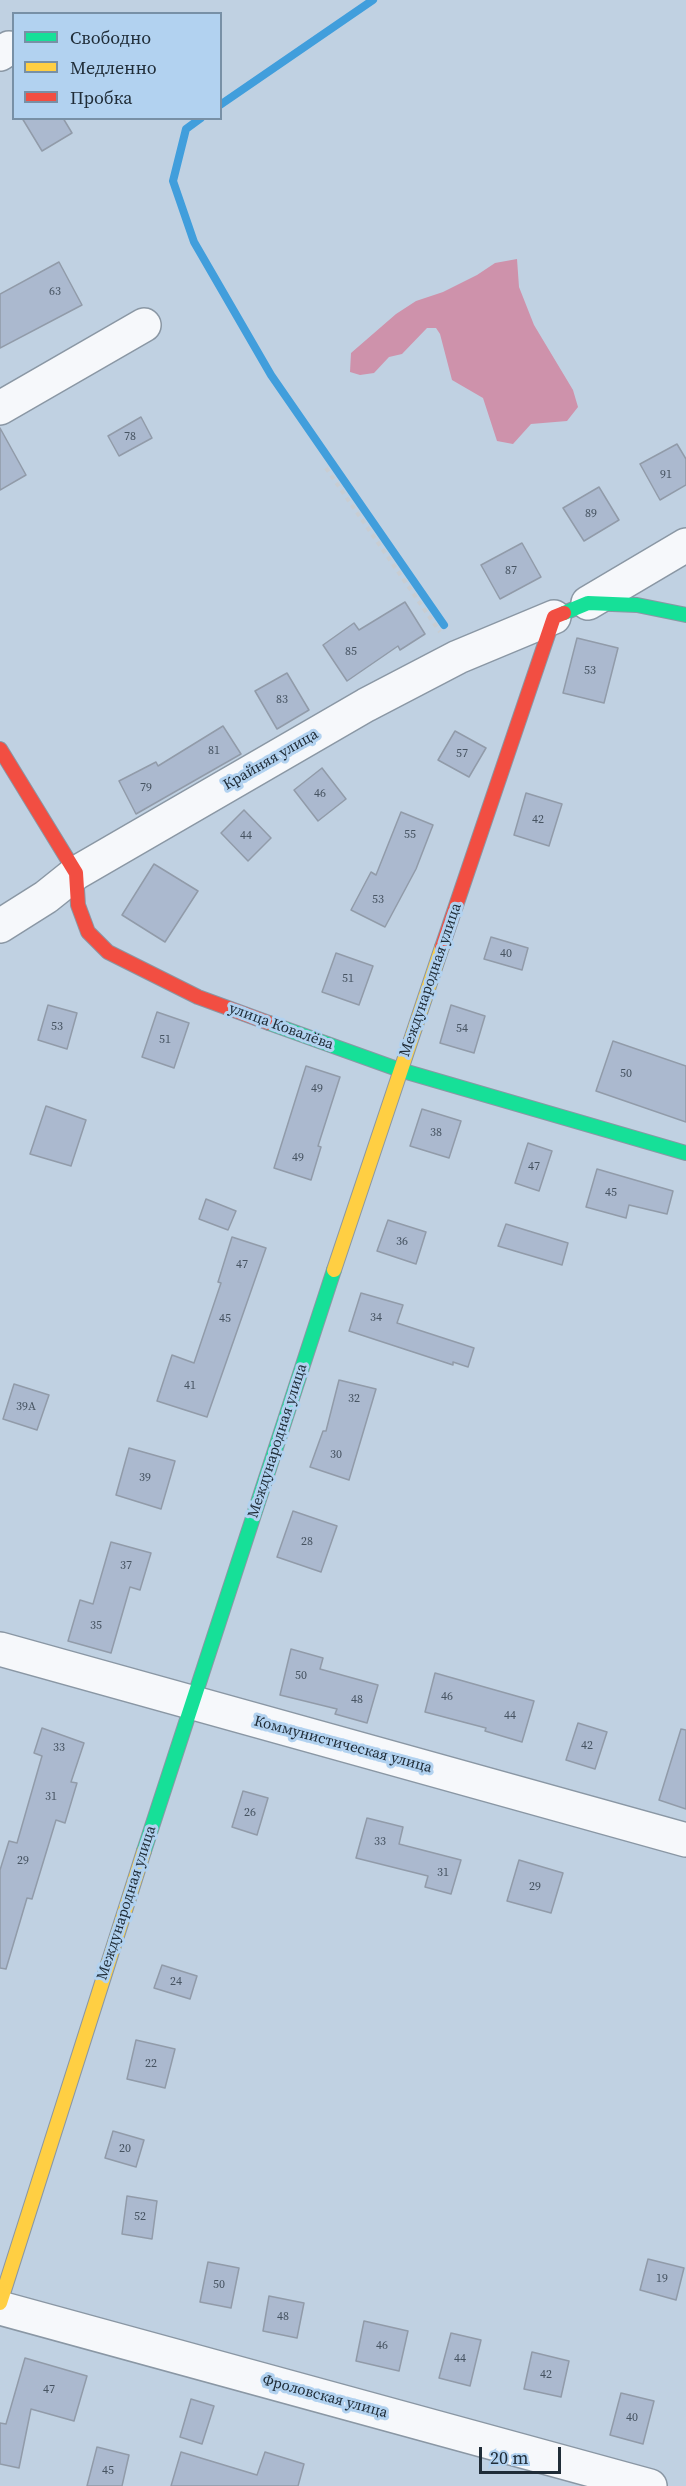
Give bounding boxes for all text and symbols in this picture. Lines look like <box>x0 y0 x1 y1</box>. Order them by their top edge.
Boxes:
legend <box>12 12 222 120</box>
text: Свободно <box>70 25 151 50</box>
text: Медленно <box>70 55 157 80</box>
text: Пробка <box>70 85 132 110</box>
house number: 63 <box>49 285 61 299</box>
house number: 78 <box>124 430 136 444</box>
house number: 91 <box>660 468 672 482</box>
house number: 89 <box>585 507 597 521</box>
house number: 87 <box>505 564 517 578</box>
house number: 85 <box>345 645 357 659</box>
house number: 53 <box>584 664 596 678</box>
house number: 83 <box>276 693 288 707</box>
street label: Крайняя улица <box>220 726 322 794</box>
house number: 81 <box>208 744 220 758</box>
house number: 57 <box>456 747 468 761</box>
house number: 79 <box>140 781 152 795</box>
house number: 46 <box>314 787 326 801</box>
house number: 42 <box>532 813 544 827</box>
house number: 55 <box>404 828 416 842</box>
house number: 44 <box>240 829 252 843</box>
house number: 53 <box>372 893 384 907</box>
street label: Международная улица <box>396 901 466 1059</box>
house number: 40 <box>500 947 512 961</box>
house number: 51 <box>342 972 354 986</box>
street label: улица Ковалёва <box>226 1000 336 1054</box>
house number: 53 <box>51 1020 63 1034</box>
house number: 54 <box>456 1022 468 1036</box>
house number: 51 <box>159 1033 171 1047</box>
house number: 50 <box>620 1067 632 1081</box>
house number: 49 <box>311 1082 323 1096</box>
house number: 38 <box>430 1126 442 1140</box>
house number: 49 <box>292 1151 304 1165</box>
house number: 47 <box>528 1160 540 1174</box>
house number: 45 <box>605 1186 617 1200</box>
house number: 36 <box>396 1235 408 1249</box>
house number: 47 <box>236 1258 248 1272</box>
house number: 34 <box>370 1311 382 1325</box>
house number: 45 <box>219 1312 231 1326</box>
street label: Международная улица <box>245 1362 311 1520</box>
house number: 41 <box>184 1379 196 1393</box>
house number: 32 <box>348 1392 360 1406</box>
house number: 39А <box>16 1400 36 1414</box>
house number: 30 <box>330 1448 342 1462</box>
house number: 39 <box>139 1471 151 1485</box>
house number: 28 <box>301 1535 313 1549</box>
house number: 37 <box>120 1559 132 1573</box>
house number: 35 <box>90 1619 102 1633</box>
house number: 50 <box>295 1669 307 1683</box>
house number: 46 <box>441 1690 453 1704</box>
house number: 48 <box>351 1693 363 1707</box>
house number: 44 <box>504 1709 516 1723</box>
street label: Коммунистическая улица <box>252 1713 434 1777</box>
house number: 42 <box>581 1739 593 1753</box>
house number: 33 <box>53 1741 65 1755</box>
house number: 31 <box>45 1790 57 1804</box>
house number: 26 <box>244 1806 256 1820</box>
street label: Международная улица <box>94 1824 160 1982</box>
house number: 33 <box>374 1835 386 1849</box>
house number: 29 <box>17 1854 29 1868</box>
house number: 31 <box>437 1866 449 1880</box>
house number: 29 <box>529 1880 541 1894</box>
house number: 24 <box>170 1975 182 1989</box>
house number: 22 <box>145 2057 157 2071</box>
house number: 20 <box>119 2142 131 2156</box>
house number: 52 <box>134 2210 146 2224</box>
house number: 19 <box>656 2272 668 2286</box>
house number: 50 <box>213 2278 225 2292</box>
house number: 48 <box>277 2310 289 2324</box>
house number: 46 <box>376 2339 388 2353</box>
house number: 44 <box>454 2352 466 2366</box>
house number: 42 <box>540 2368 552 2382</box>
street label: Фроловская улица <box>261 2372 389 2422</box>
house number: 47 <box>43 2383 55 2397</box>
house number: 40 <box>626 2411 638 2425</box>
scale bar <box>482 2435 564 2473</box>
text: 20 m <box>490 2445 528 2470</box>
house number: 45 <box>102 2464 114 2478</box>

